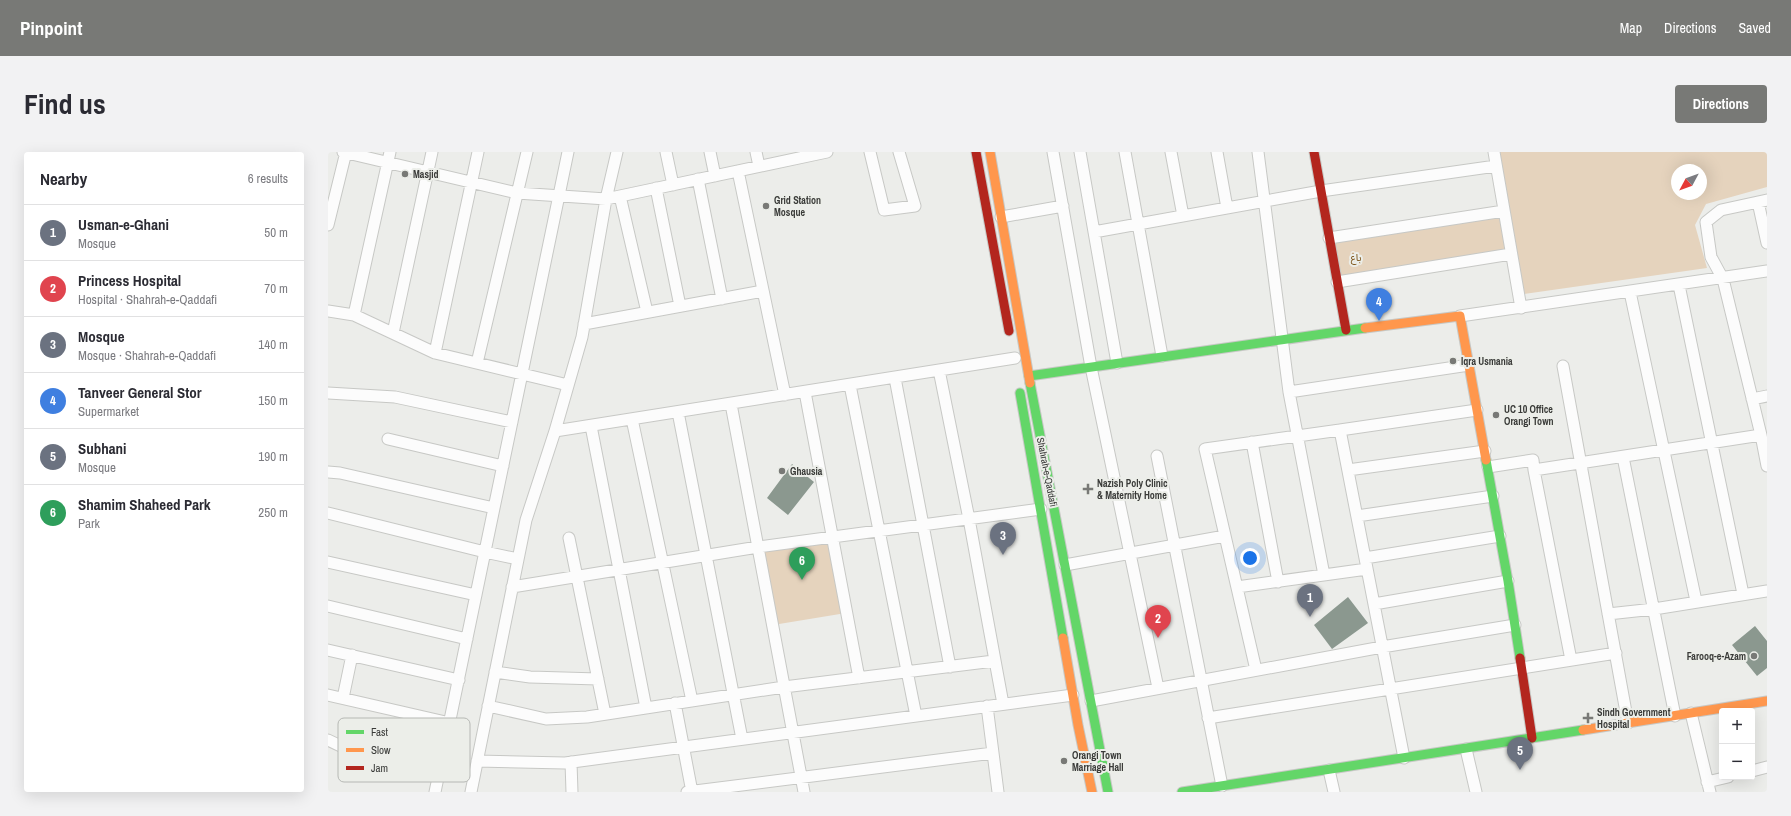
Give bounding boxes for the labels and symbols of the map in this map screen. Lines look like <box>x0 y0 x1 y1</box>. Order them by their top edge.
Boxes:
north arrow <box>1671 164 1707 200</box>
place label: Masjid <box>413 168 439 181</box>
marker: Masjid <box>400 169 410 179</box>
place label: Grid Station Mosque <box>774 194 821 219</box>
marker: Grid Station Mosque <box>761 201 771 211</box>
park label: باغ <box>1351 251 1362 265</box>
pin: 4 <box>1366 288 1392 321</box>
place label: Iqra Usmania <box>1461 355 1513 368</box>
marker: Iqra Usmania <box>1448 356 1458 366</box>
place label: UC 10 Office Orangi Town <box>1504 403 1554 428</box>
marker: UC 10 Office Orangi Town <box>1491 410 1501 420</box>
street label: Shahrah-e-Qaddafi <box>1034 436 1060 508</box>
place label: Ghausia <box>790 465 823 478</box>
marker: Ghausia <box>777 466 787 476</box>
place label: Nazish Poly Clinic & Maternity Home <box>1097 477 1168 502</box>
marker: Nazish Poly Clinic & Maternity Home <box>1082 483 1094 495</box>
pin: 3 <box>990 522 1016 555</box>
pin: 6 <box>789 547 815 580</box>
your location <box>1240 548 1260 568</box>
pin: 1 <box>1297 584 1323 617</box>
pin: 2 <box>1145 605 1171 638</box>
place label: Farooq-e-Azam <box>1687 650 1746 663</box>
marker: Farooq-e-Azam <box>1749 651 1759 661</box>
place label: Sindh Government Hospital <box>1597 706 1671 731</box>
marker: Sindh Government Hospital <box>1582 712 1594 724</box>
legend <box>338 718 470 782</box>
text: Fast <box>371 725 389 739</box>
pin: 5 <box>1507 737 1533 770</box>
text: Slow <box>371 743 391 757</box>
place label: Orangi Town Marriage Hall <box>1072 749 1124 774</box>
marker: Orangi Town Marriage Hall <box>1059 756 1069 766</box>
text: Jam <box>371 761 388 775</box>

